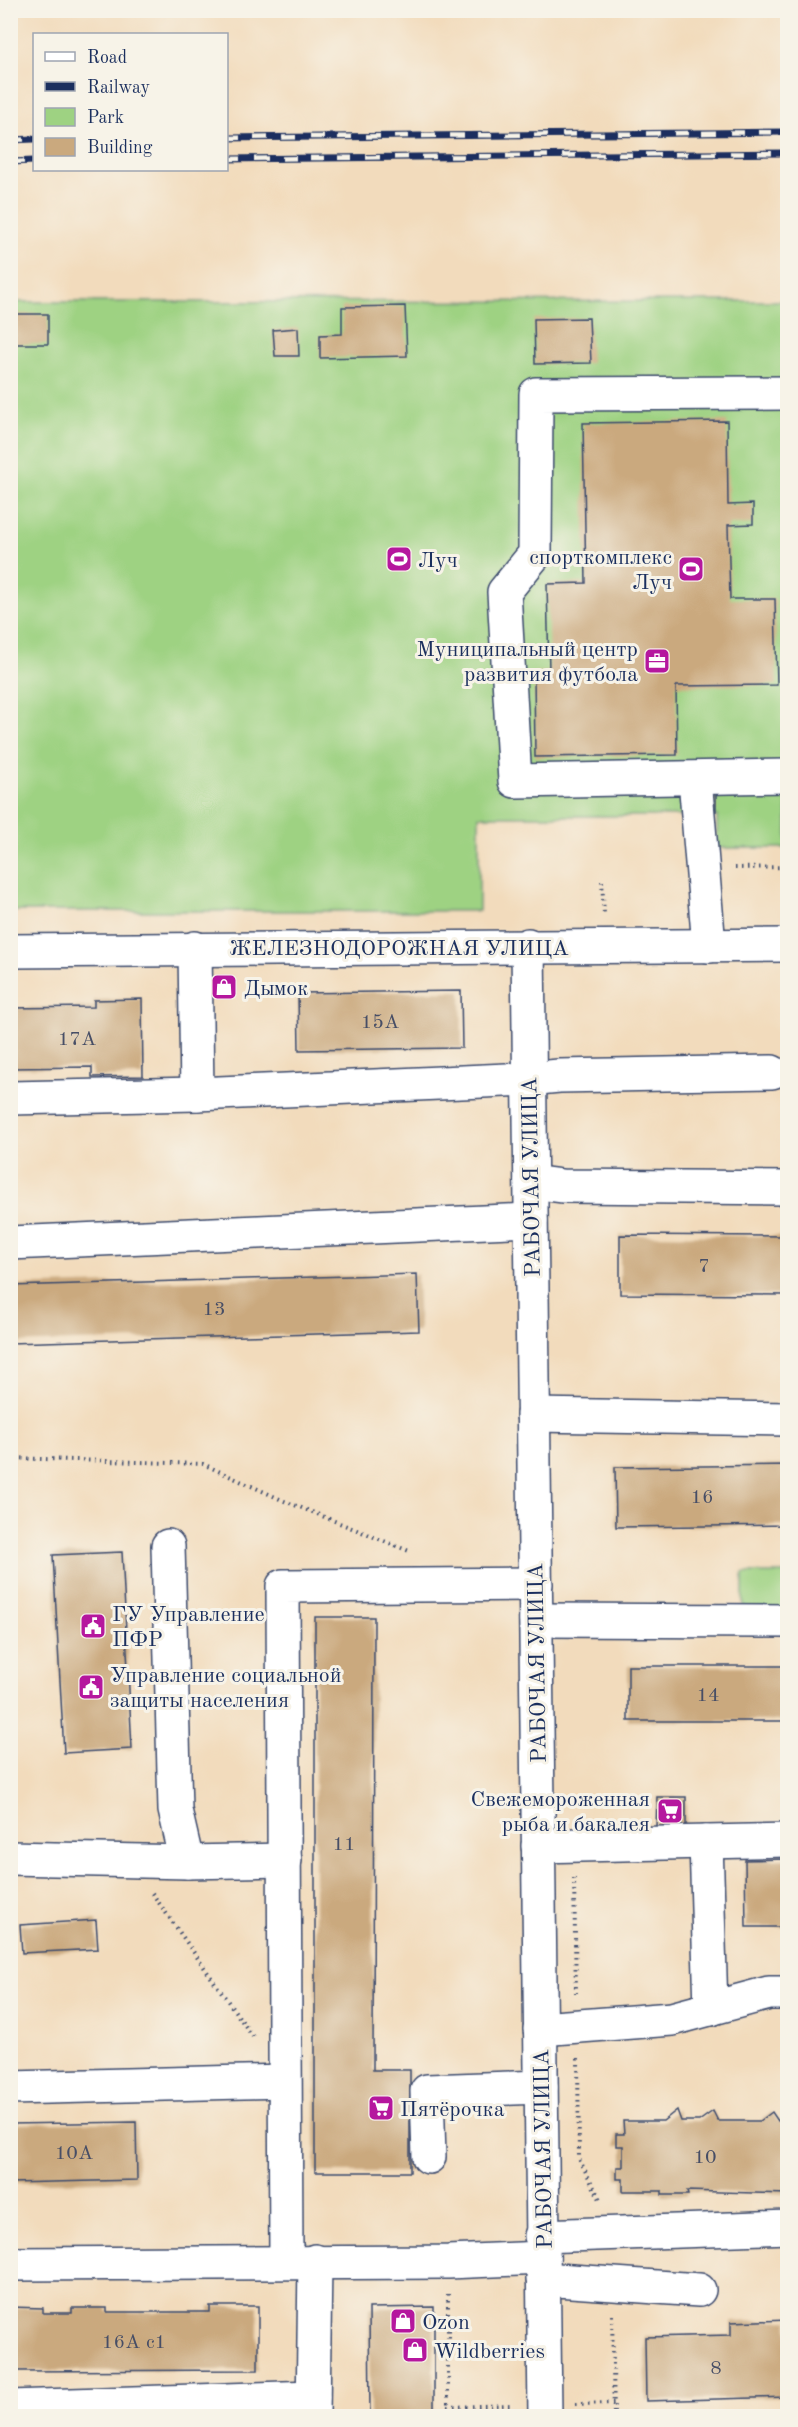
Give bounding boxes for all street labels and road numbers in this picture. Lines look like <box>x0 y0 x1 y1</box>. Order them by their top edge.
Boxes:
street label: ЖЕЛЕЗНОДОРОЖНАЯ УЛИЦА <box>229 938 569 960</box>
street label: РАБОЧАЯ УЛИЦА <box>519 1077 545 1277</box>
street label: РАБОЧАЯ УЛИЦА <box>525 1563 551 1763</box>
street label: РАБОЧАЯ УЛИЦА <box>531 2049 557 2249</box>

